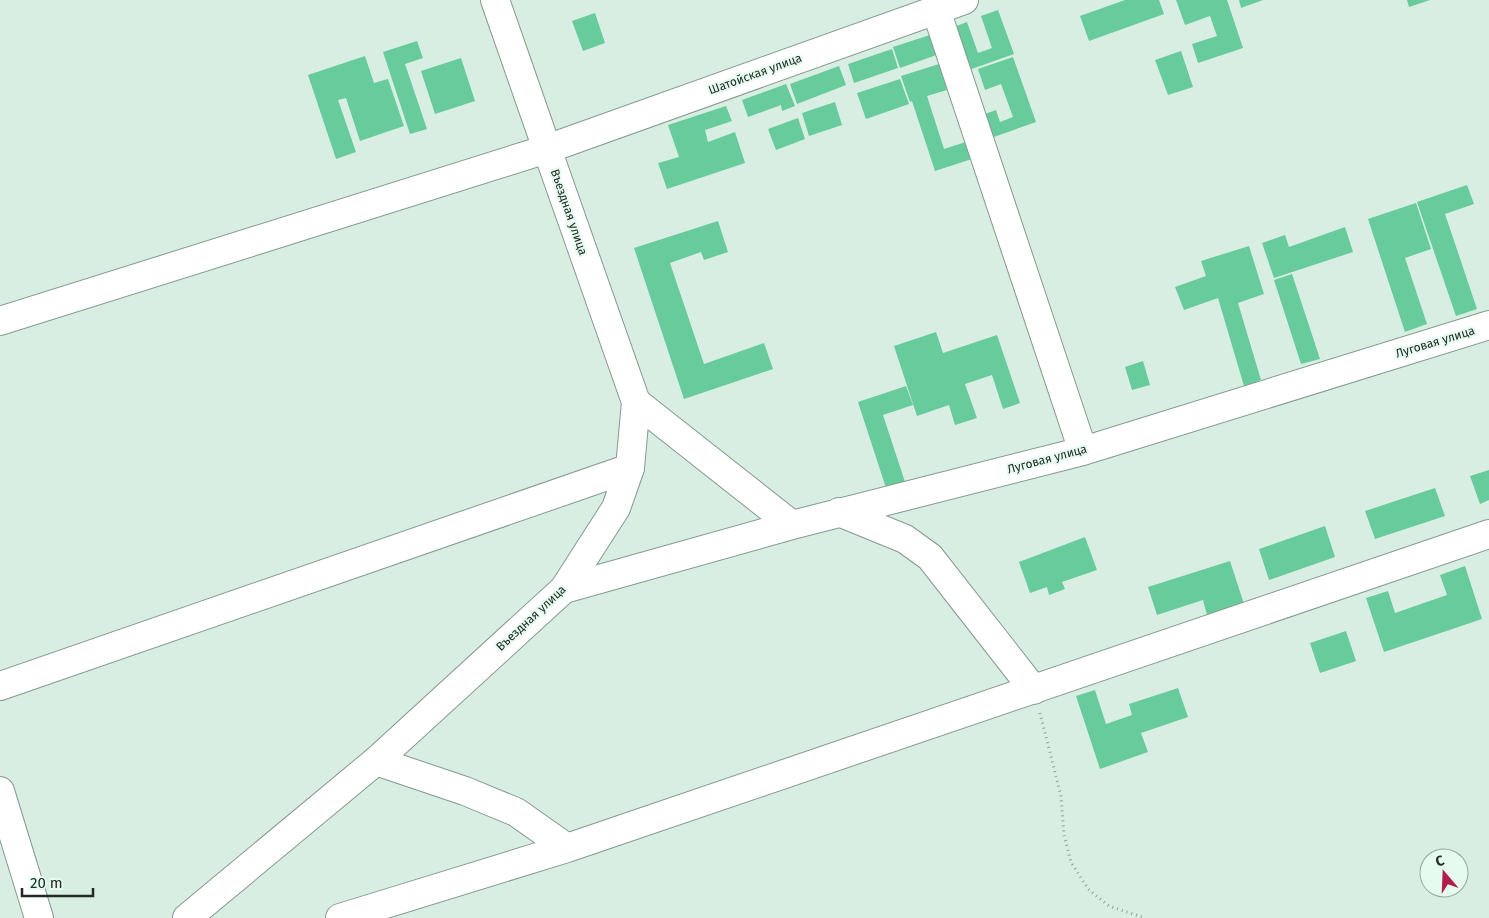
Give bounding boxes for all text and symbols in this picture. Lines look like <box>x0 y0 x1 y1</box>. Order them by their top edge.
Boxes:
street label: Шатойская улица <box>706 51 804 97</box>
street label: Въездная улица <box>548 167 590 257</box>
street label: Луговая улица <box>1394 323 1476 361</box>
street label: Луговая улица <box>1006 442 1088 476</box>
street label: Въездная улица <box>493 582 569 654</box>
north arrow <box>1419 848 1469 898</box>
text: С <box>1433 852 1447 871</box>
scale bar <box>22 866 94 898</box>
text: 20 m <box>30 874 63 892</box>

